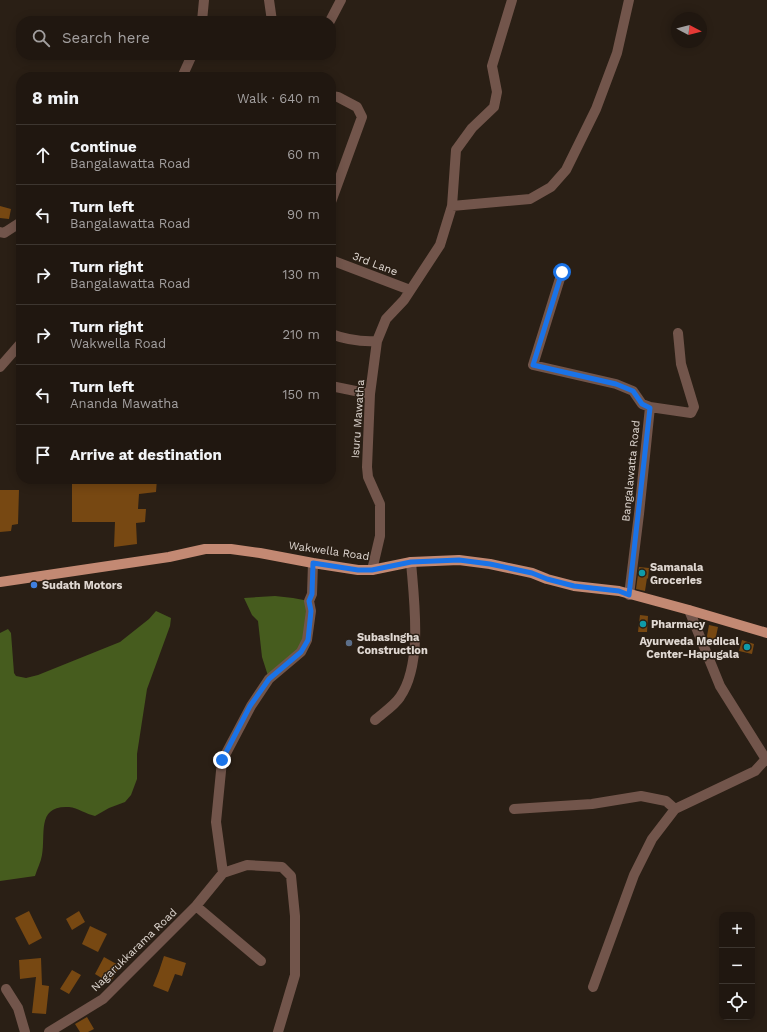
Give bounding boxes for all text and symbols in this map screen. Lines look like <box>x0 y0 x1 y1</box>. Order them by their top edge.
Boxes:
north arrow <box>671 12 707 48</box>
search box <box>16 16 336 60</box>
icon: search <box>30 27 52 49</box>
text: Search here <box>62 29 150 47</box>
text: 8 min <box>32 88 79 108</box>
text: Walk · 640 m <box>237 91 320 106</box>
text: Continue <box>70 138 137 156</box>
icon: ahead <box>32 144 54 166</box>
text: 60 m <box>287 147 320 162</box>
text: Bangalawatta Road <box>70 156 190 171</box>
text: Turn left <box>70 198 134 216</box>
icon: left <box>32 204 54 226</box>
text: 90 m <box>287 207 320 222</box>
text: Bangalawatta Road <box>70 216 190 231</box>
street label: 3rd Lane <box>351 249 399 279</box>
text: Turn right <box>70 258 143 276</box>
route start <box>553 263 571 281</box>
icon: right <box>32 264 54 286</box>
text: 130 m <box>282 267 320 282</box>
text: Bangalawatta Road <box>70 276 190 291</box>
text: Turn right <box>70 318 143 336</box>
icon: right <box>32 324 54 346</box>
text: 210 m <box>282 327 320 342</box>
text: Wakwella Road <box>70 336 166 351</box>
text: Turn left <box>70 378 134 396</box>
street label: Isuru Mawatha <box>349 379 367 459</box>
icon: left <box>32 384 54 406</box>
text: 150 m <box>282 387 320 402</box>
text: Ananda Mawatha <box>70 396 179 411</box>
street label: Bangalawatta Road <box>619 420 643 522</box>
icon: arrive <box>32 444 54 466</box>
text: Arrive at destination <box>70 446 222 464</box>
street label: Wakwella Road <box>288 539 370 563</box>
place label: Samanala Groceries <box>650 561 704 587</box>
marker: Samanala Groceries <box>637 568 647 578</box>
place label: Sudath Motors <box>42 579 122 592</box>
marker: Sudath Motors <box>29 580 39 590</box>
place label: Pharmacy <box>651 618 706 631</box>
marker: Pharmacy <box>638 619 648 629</box>
place label: Subasingha Construction <box>357 631 428 657</box>
place label: Ayurweda Medical Center-Hapugala <box>639 635 740 661</box>
marker: Subasingha Construction <box>344 638 354 648</box>
marker: Ayurweda Medical Center-Hapugala <box>742 642 752 652</box>
route end <box>213 751 231 769</box>
street label: Nagarukkarama Road <box>89 906 179 994</box>
map controls <box>719 912 755 1020</box>
button: + <box>719 912 755 948</box>
button: − <box>719 948 755 984</box>
button: locate <box>719 984 755 1020</box>

